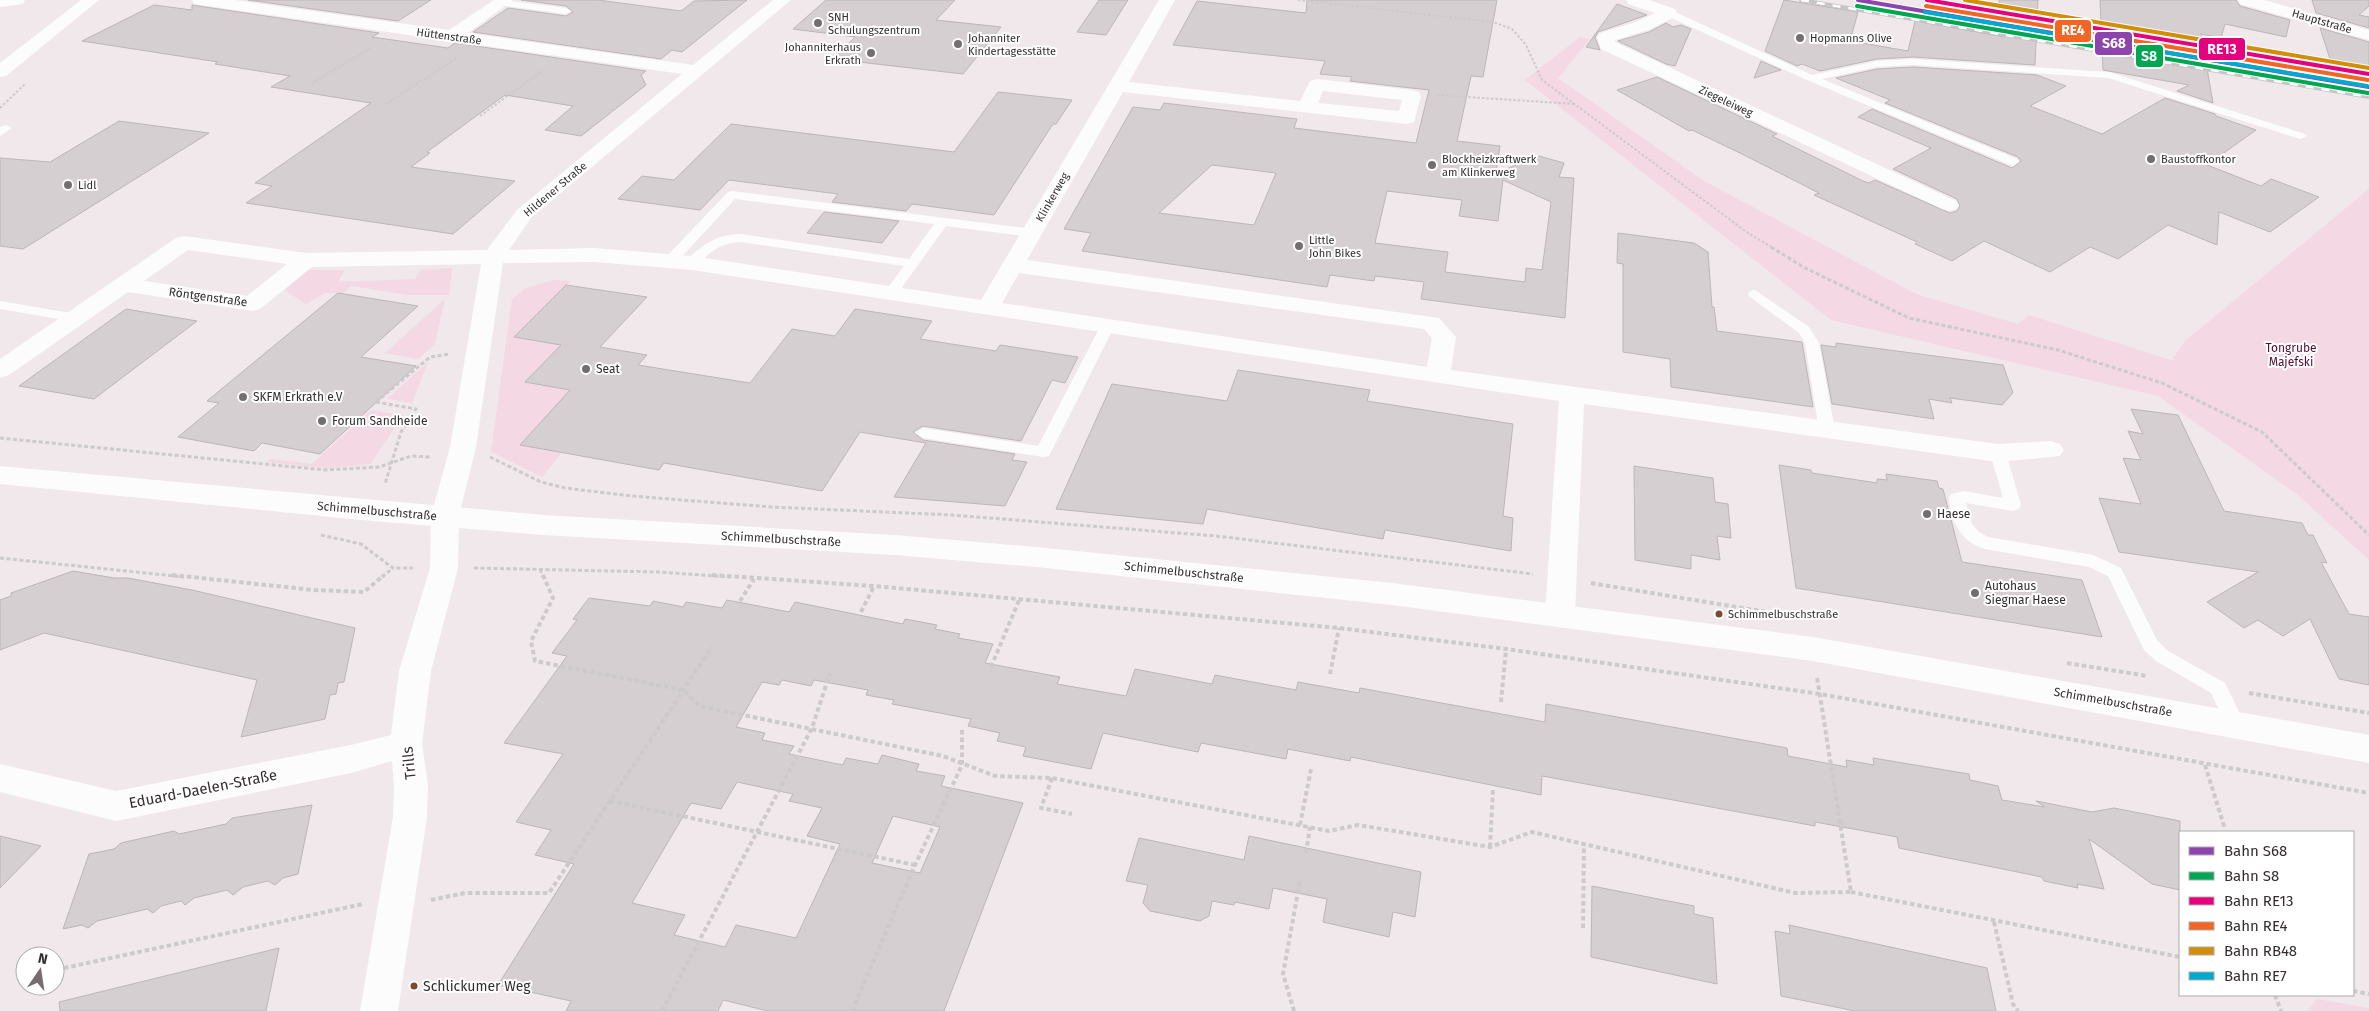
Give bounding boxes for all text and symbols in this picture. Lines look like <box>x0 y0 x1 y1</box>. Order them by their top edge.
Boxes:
street label: Hauptstraße <box>2290 7 2353 36</box>
place label: SNH Schulungszentrum <box>828 11 920 37</box>
marker: SNH Schulungszentrum <box>812 17 824 29</box>
line badge: RE4 <box>2054 19 2092 43</box>
text: RE4 <box>2061 22 2085 39</box>
street label: Hüttenstraße <box>416 25 482 47</box>
line badge: S68 <box>2094 31 2133 56</box>
place label: Johanniter Kindertagesstätte <box>968 32 1056 58</box>
marker: Hopmanns Olive <box>1794 32 1806 44</box>
place label: Hopmanns Olive <box>1810 32 1892 45</box>
text: S68 <box>2102 35 2126 52</box>
line badge: RE13 <box>2198 37 2246 61</box>
marker: Johanniter Kindertagesstätte <box>952 38 964 50</box>
place label: Johanniterhaus Erkrath <box>785 41 861 67</box>
text: RE13 <box>2207 41 2237 58</box>
line badge: S8 <box>2135 44 2164 68</box>
marker: Johanniterhaus Erkrath <box>865 47 877 59</box>
text: S8 <box>2141 48 2157 65</box>
street label: Ziegeleiweg <box>1697 83 1755 120</box>
place label: Blockheizkraftwerk am Klinkerweg <box>1442 153 1537 179</box>
marker: Baustoffkontor <box>2145 153 2157 165</box>
place label: Baustoffkontor <box>2161 153 2236 166</box>
street label: Hildener Straße <box>521 159 589 220</box>
marker: Blockheizkraftwerk am Klinkerweg <box>1426 159 1438 171</box>
street label: Klinkerweg <box>1033 170 1072 224</box>
marker: Lidl <box>62 179 74 191</box>
place label: Lidl <box>78 179 96 192</box>
place label: Little John Bikes <box>1309 234 1361 260</box>
marker: Little John Bikes <box>1293 240 1305 252</box>
street label: Röntgenstraße <box>168 285 248 309</box>
park label: Tongrube Majefski <box>2265 341 2317 369</box>
place label: Seat <box>596 362 620 376</box>
marker: Seat <box>580 363 592 375</box>
place label: SKFM Erkrath e.V <box>253 390 343 404</box>
marker: SKFM Erkrath e.V <box>237 391 249 403</box>
place label: Forum Sandheide <box>332 414 428 428</box>
marker: Forum Sandheide <box>316 415 328 427</box>
street label: Schimmelbuschstraße <box>317 499 437 523</box>
place label: Haese <box>1937 507 1970 521</box>
marker: Haese <box>1921 508 1933 520</box>
street label: Schimmelbuschstraße <box>721 529 841 549</box>
street label: Schimmelbuschstraße <box>1124 559 1244 585</box>
place label: Autohaus Siegmar Haese <box>1985 579 2066 607</box>
marker: Autohaus Siegmar Haese <box>1969 587 1981 599</box>
place label: Schimmelbuschstraße <box>1728 608 1838 621</box>
marker: Schimmelbuschstraße <box>1714 609 1724 619</box>
street label: Schimmelbuschstraße <box>2053 685 2173 719</box>
street label: Trills <box>398 746 420 780</box>
street label: Eduard-Daelen-Straße <box>127 766 279 812</box>
legend <box>2179 831 2354 996</box>
text: Bahn S68 <box>2224 842 2287 860</box>
text: Bahn S8 <box>2224 867 2279 885</box>
text: Bahn RE13 <box>2224 892 2294 910</box>
text: Bahn RE4 <box>2224 917 2287 935</box>
text: Bahn RB48 <box>2224 942 2297 960</box>
north arrow <box>15 946 65 996</box>
text: N <box>36 949 49 968</box>
text: Bahn RE7 <box>2224 967 2287 985</box>
place label: Schlickumer Weg <box>423 978 531 995</box>
marker: Schlickumer Weg <box>409 981 419 991</box>

